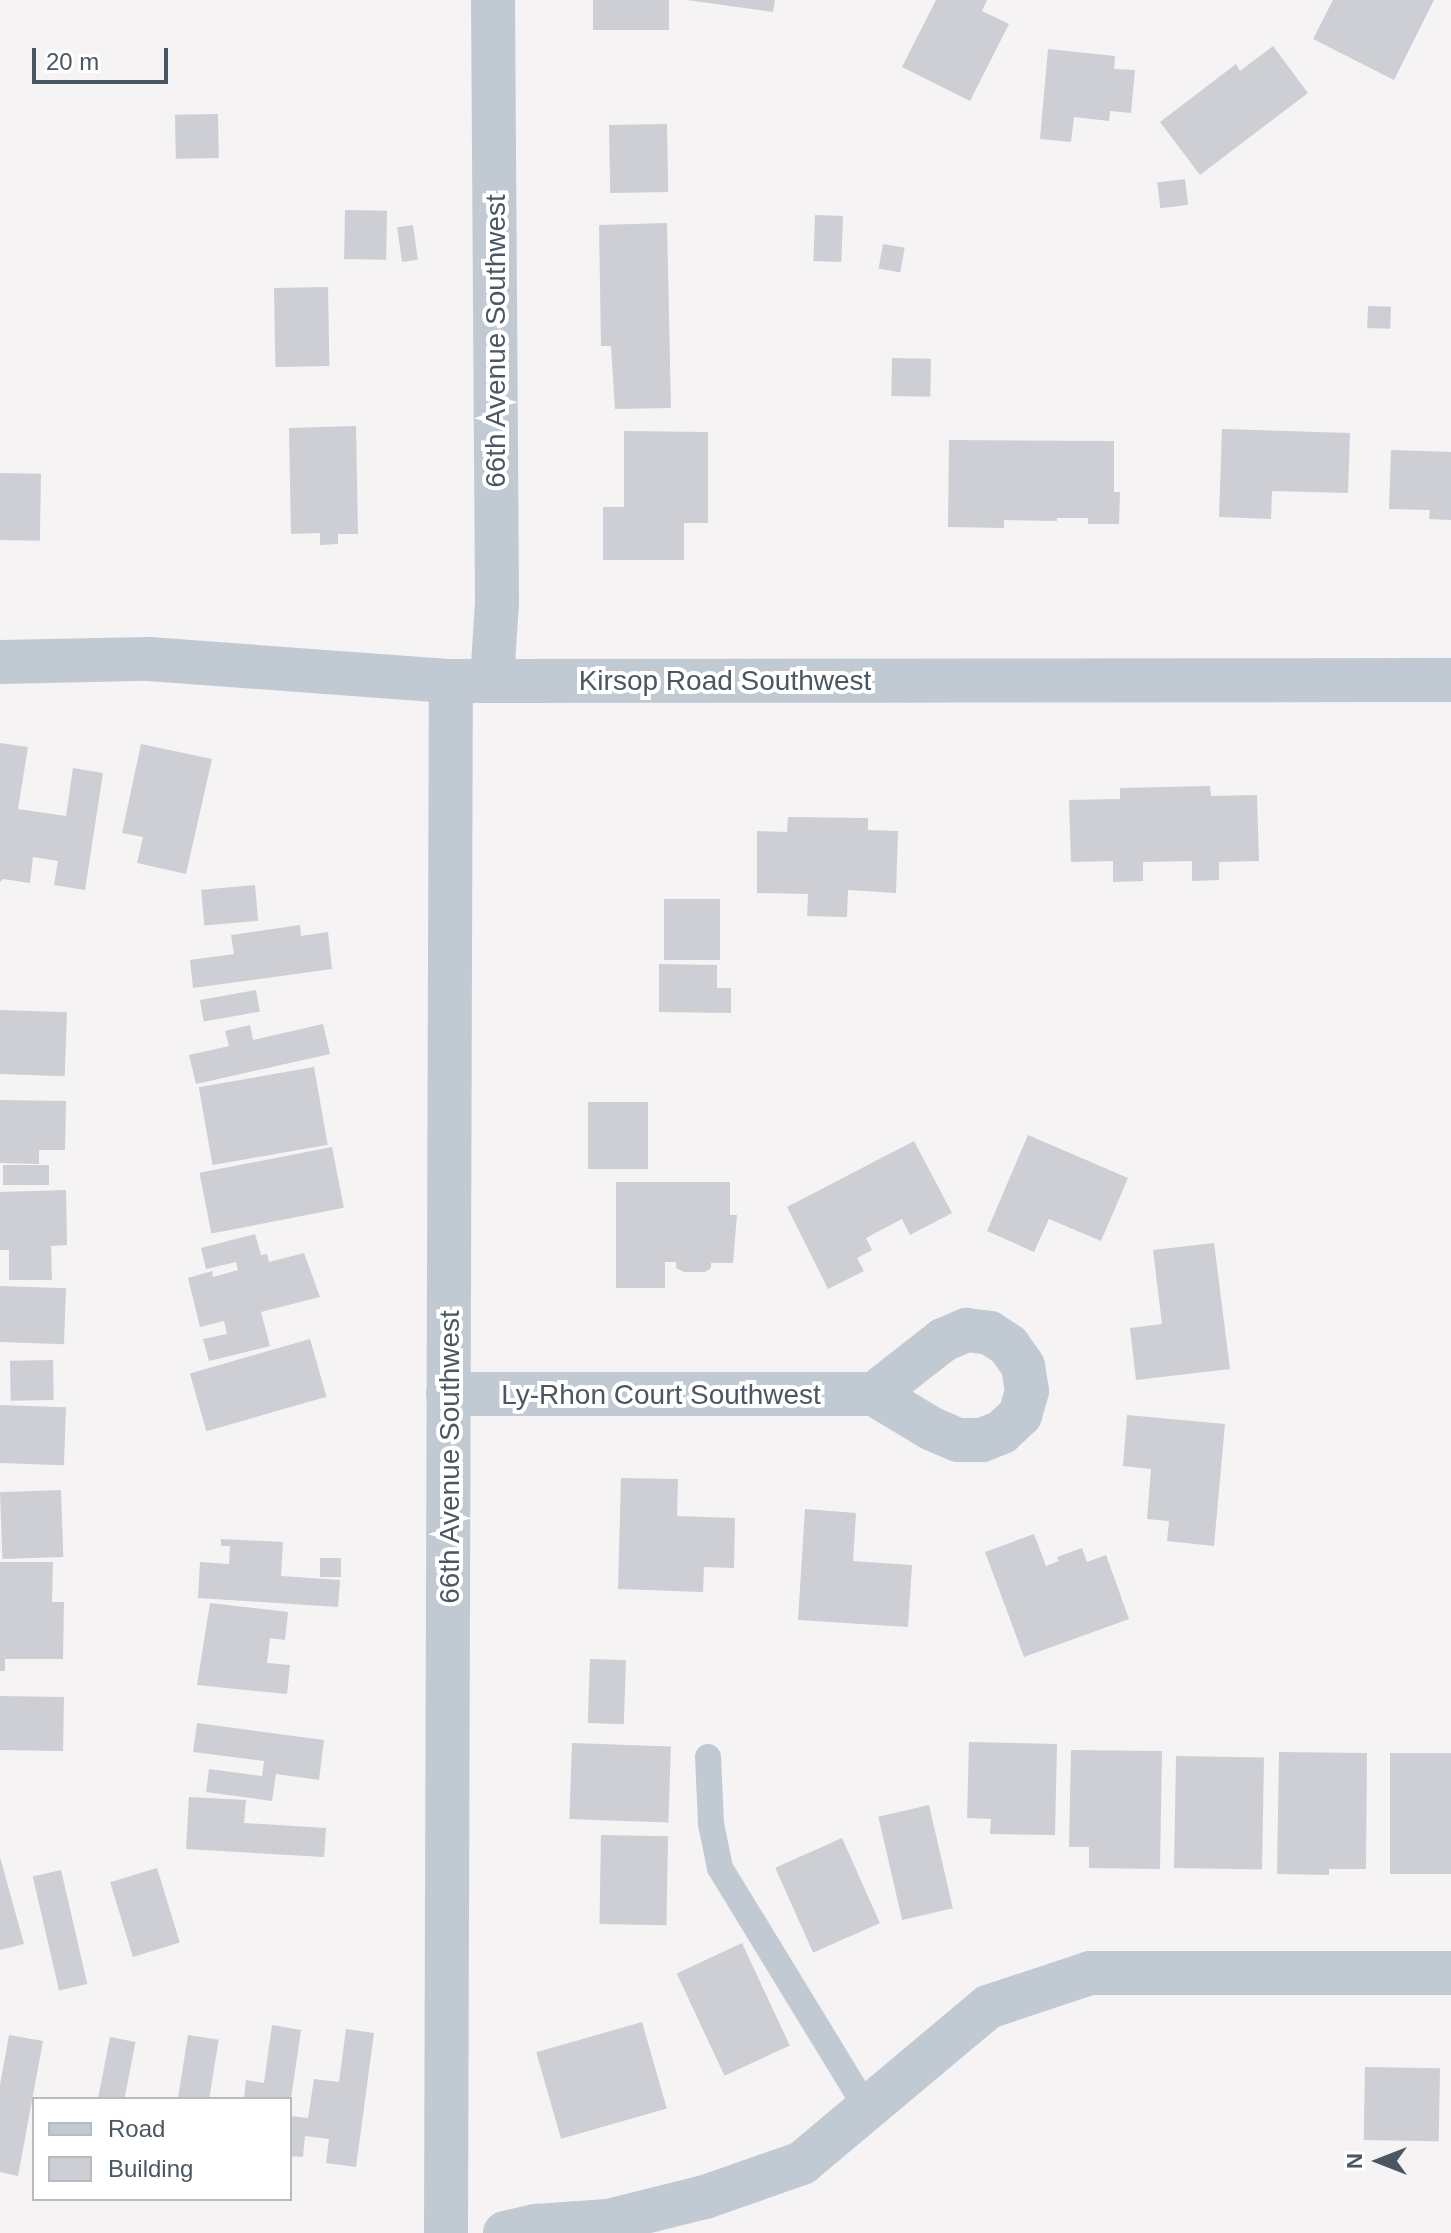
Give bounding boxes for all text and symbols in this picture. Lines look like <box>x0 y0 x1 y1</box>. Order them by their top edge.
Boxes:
scale bar <box>36 32 172 82</box>
text: 20 m <box>46 48 99 75</box>
street label: 66th Avenue Southwest <box>479 193 513 489</box>
street label: Kirsop Road Southwest <box>579 664 871 698</box>
street label: 66th Avenue Southwest <box>433 1309 467 1605</box>
street label: Ly-Rhon Court Southwest <box>501 1378 821 1412</box>
legend <box>32 2097 292 2201</box>
text: Road <box>108 2115 165 2142</box>
north arrow <box>1339 2121 1419 2201</box>
text: N <box>1342 2153 1367 2169</box>
text: Building <box>108 2155 193 2182</box>

